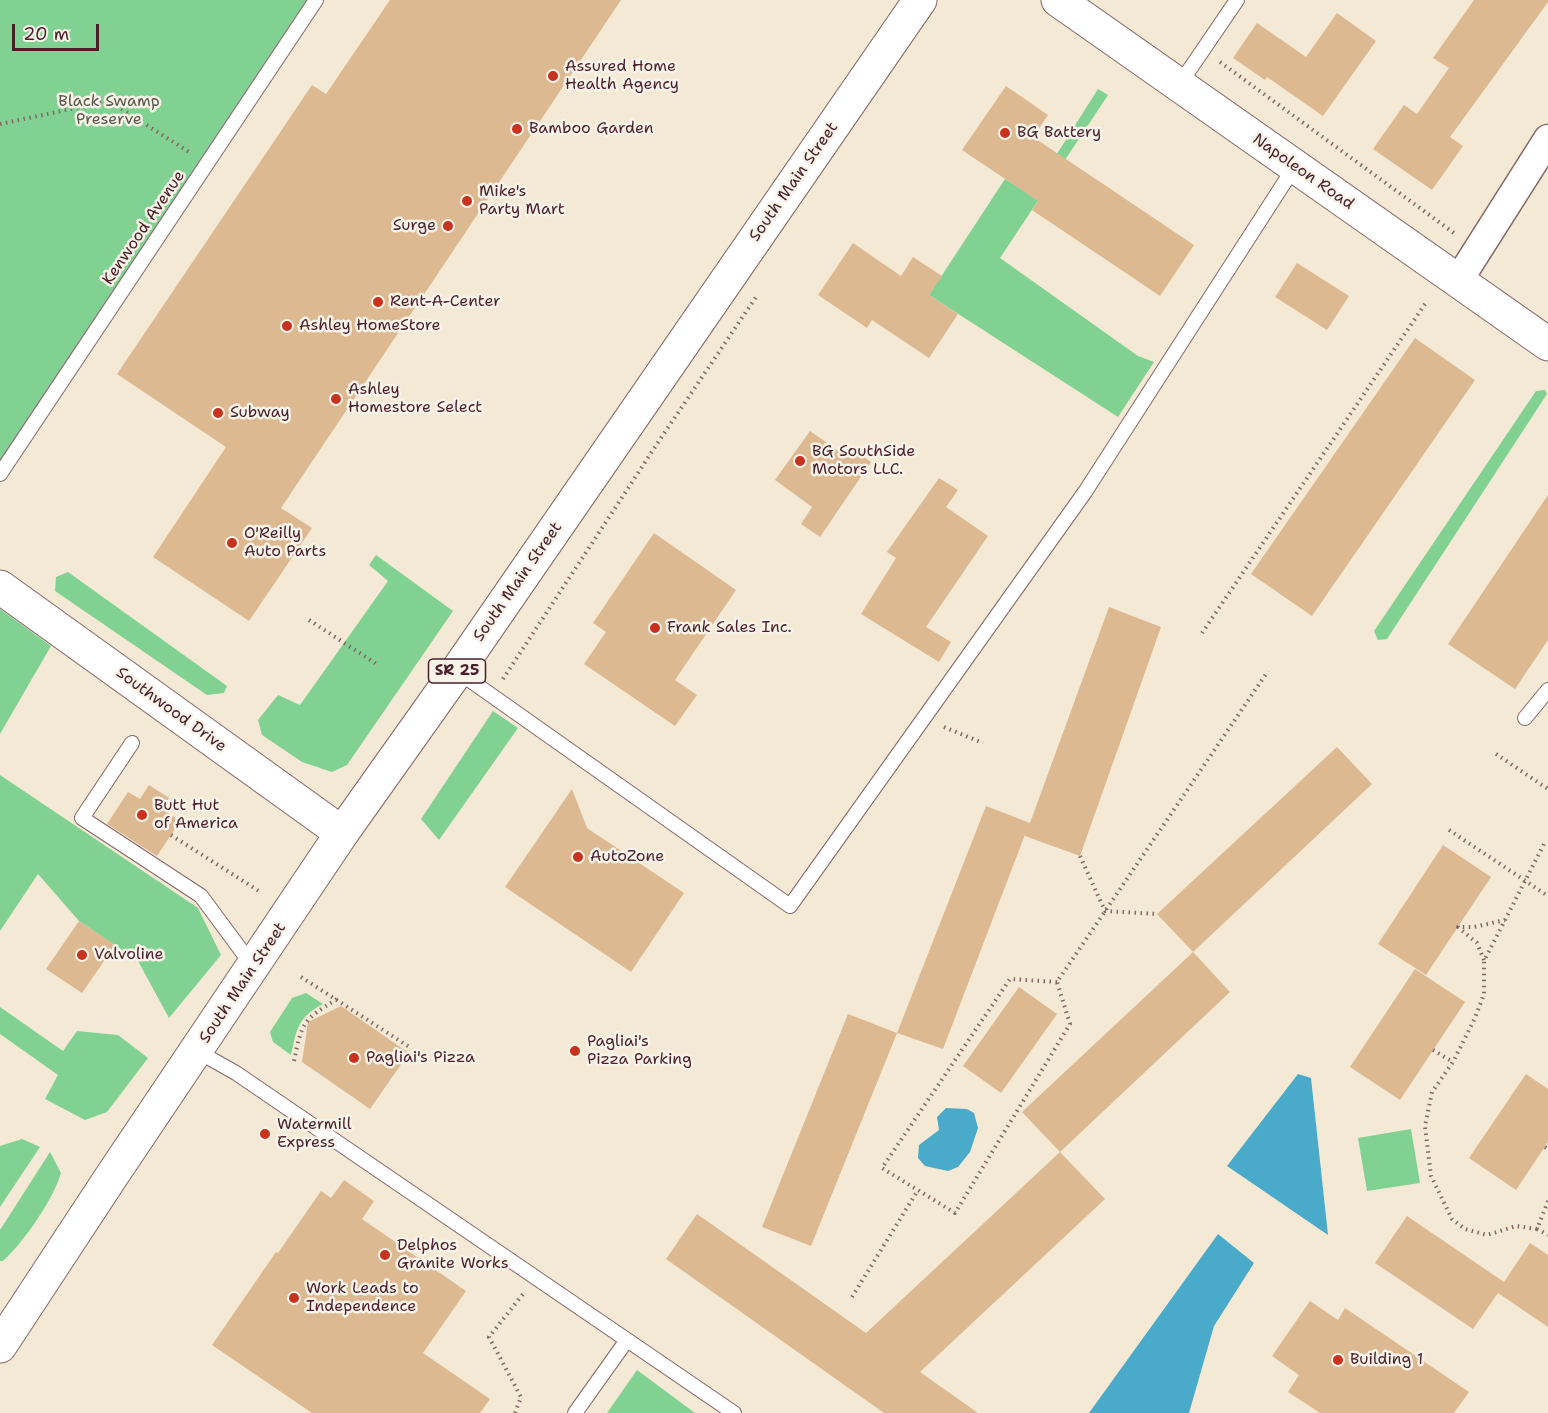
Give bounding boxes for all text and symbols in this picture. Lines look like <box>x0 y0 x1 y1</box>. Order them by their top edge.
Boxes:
scale bar <box>15 12 102 50</box>
text: 20 m <box>23 22 69 46</box>
place label: Assured Home Health Agency <box>565 57 679 95</box>
marker: Assured Home Health Agency <box>546 69 560 83</box>
park label: Black Swamp Preserve <box>58 92 160 130</box>
place label: Bamboo Garden <box>529 119 654 139</box>
street label: South Main Street <box>746 119 842 245</box>
marker: Bamboo Garden <box>510 122 524 136</box>
place label: BG Battery <box>1017 123 1101 143</box>
marker: BG Battery <box>998 126 1012 140</box>
street label: Napoleon Road <box>1249 130 1357 214</box>
street label: Kenwood Avenue <box>99 167 189 289</box>
place label: Mike's Party Mart <box>479 182 565 220</box>
marker: Mike's Party Mart <box>460 194 474 208</box>
place label: Surge <box>393 216 436 236</box>
marker: Surge <box>441 219 455 233</box>
place label: Rent-A-Center <box>390 292 501 312</box>
marker: Rent-A-Center <box>371 295 385 309</box>
place label: Ashley HomeStore <box>299 316 441 336</box>
marker: Ashley HomeStore <box>280 319 294 333</box>
place label: Ashley Homestore Select <box>348 380 482 418</box>
marker: Ashley Homestore Select <box>329 392 343 406</box>
place label: Subway <box>230 403 290 423</box>
marker: Subway <box>211 406 225 420</box>
place label: BG SouthSide Motors LLC. <box>812 442 915 480</box>
marker: BG SouthSide Motors LLC. <box>793 454 807 468</box>
street label: South Main Street <box>470 519 566 645</box>
place label: O'Reilly Auto Parts <box>244 524 326 562</box>
marker: O'Reilly Auto Parts <box>225 536 239 550</box>
place label: Frank Sales Inc. <box>667 618 792 638</box>
marker: Frank Sales Inc. <box>648 621 662 635</box>
road number: SR 25 <box>428 659 486 683</box>
street label: Southwood Drive <box>112 663 230 757</box>
place label: Butt Hut of America <box>154 796 238 834</box>
marker: Butt Hut of America <box>135 808 149 822</box>
place label: AutoZone <box>590 847 664 867</box>
marker: AutoZone <box>571 850 585 864</box>
street label: South Main Street <box>195 919 291 1047</box>
place label: Valvoline <box>94 945 164 965</box>
marker: Valvoline <box>75 948 89 962</box>
place label: Pagliai's Pizza Parking <box>587 1032 692 1070</box>
marker: Pagliai's Pizza Parking <box>568 1044 582 1058</box>
place label: Pagliai's Pizza <box>366 1048 475 1068</box>
marker: Pagliai's Pizza <box>347 1051 361 1065</box>
place label: Watermill Express <box>277 1115 351 1153</box>
marker: Watermill Express <box>258 1127 272 1141</box>
place label: Delphos Granite Works <box>397 1236 509 1274</box>
marker: Delphos Granite Works <box>378 1248 392 1262</box>
place label: Work Leads to Independence <box>306 1279 419 1317</box>
marker: Work Leads to Independence <box>287 1291 301 1305</box>
place label: Building 1 <box>1350 1350 1423 1370</box>
marker: Building 1 <box>1331 1353 1345 1367</box>

